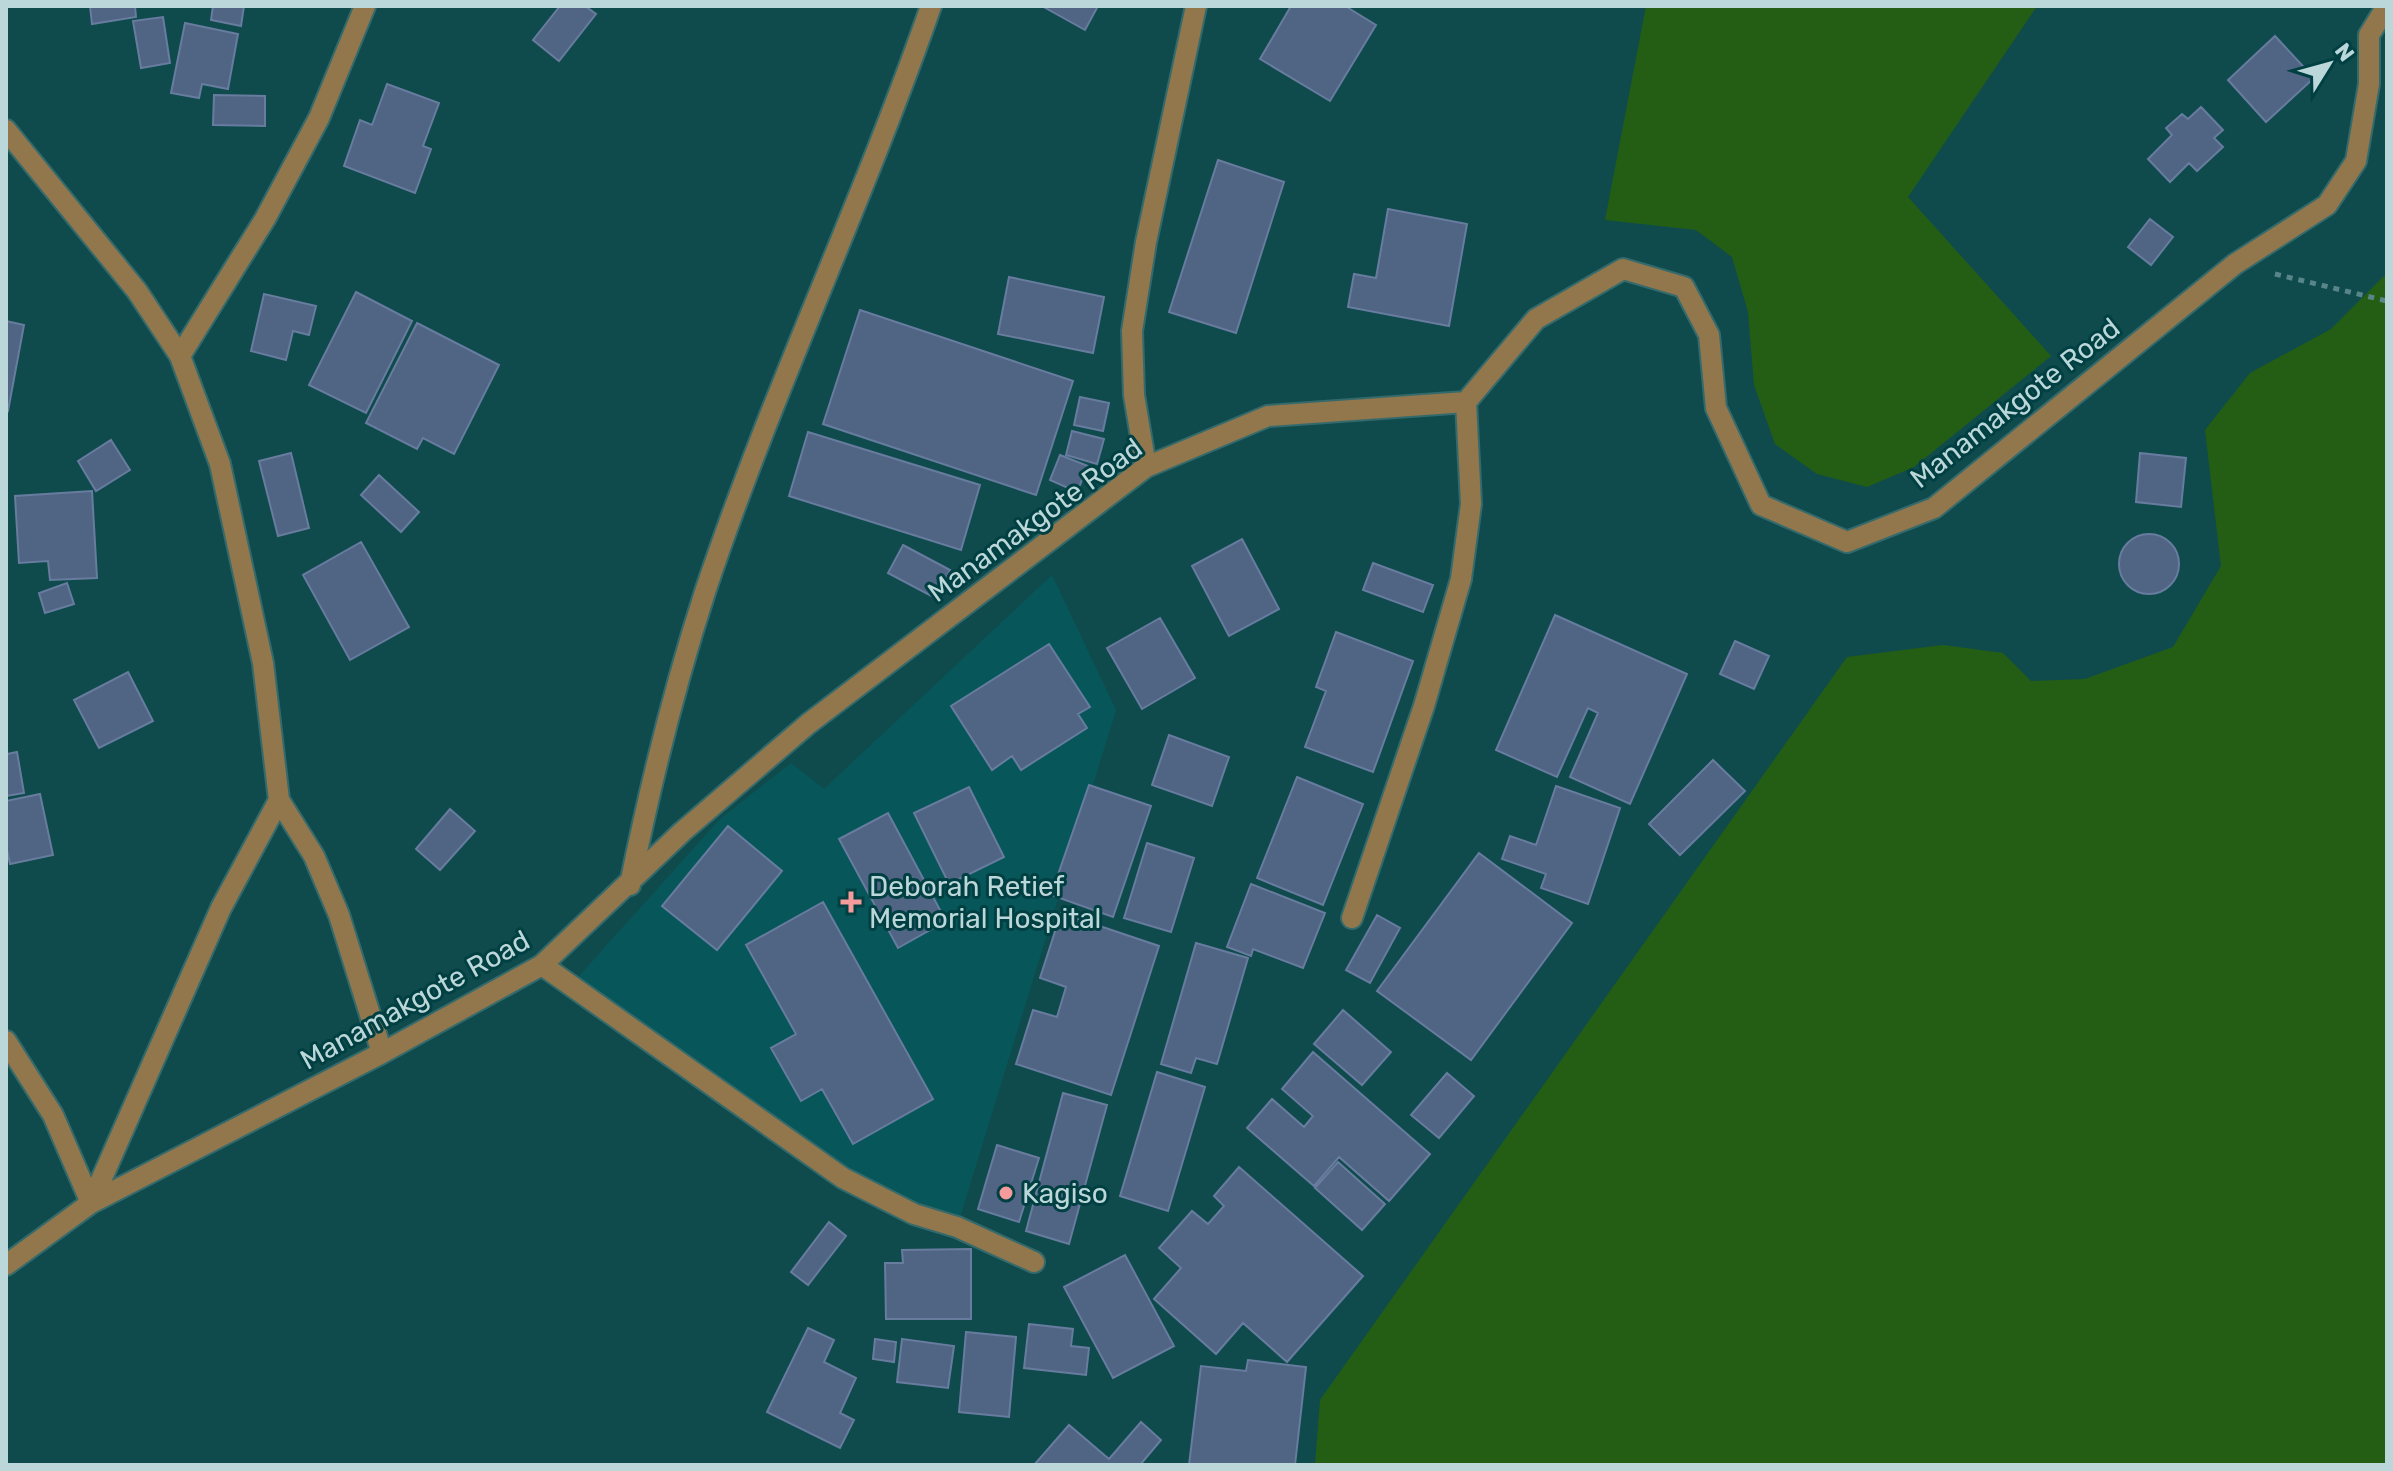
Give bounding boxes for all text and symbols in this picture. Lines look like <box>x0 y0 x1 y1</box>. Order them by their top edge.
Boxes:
north arrow <box>2289 24 2369 104</box>
text: N <box>2329 38 2360 67</box>
street label: Manamakgote Road <box>1904 311 2126 495</box>
street label: Manamakgote Road <box>921 431 1149 609</box>
place label: Deborah Retief Memorial Hospital <box>869 870 1101 935</box>
marker: Deborah Retief Memorial Hospital <box>840 891 862 913</box>
street label: Manamakgote Road <box>295 923 535 1077</box>
place label: Kagiso <box>1022 1177 1108 1210</box>
marker: Kagiso <box>997 1184 1015 1202</box>

